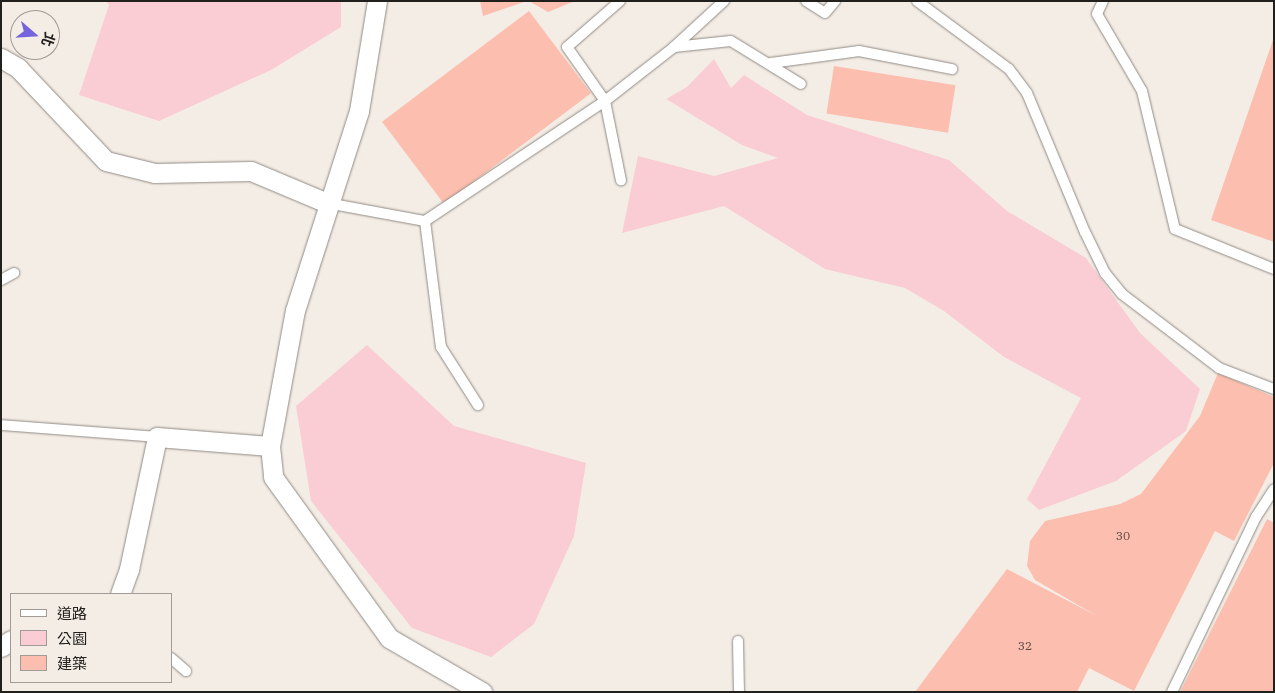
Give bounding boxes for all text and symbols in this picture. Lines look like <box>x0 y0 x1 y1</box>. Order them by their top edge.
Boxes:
north arrow <box>10 10 60 60</box>
text: 北 <box>37 30 59 49</box>
house number: 30 <box>1116 529 1130 543</box>
legend <box>10 593 172 683</box>
text: 道路 <box>57 604 87 623</box>
text: 公園 <box>57 629 87 648</box>
house number: 32 <box>1018 639 1032 653</box>
text: 建築 <box>57 654 87 673</box>

